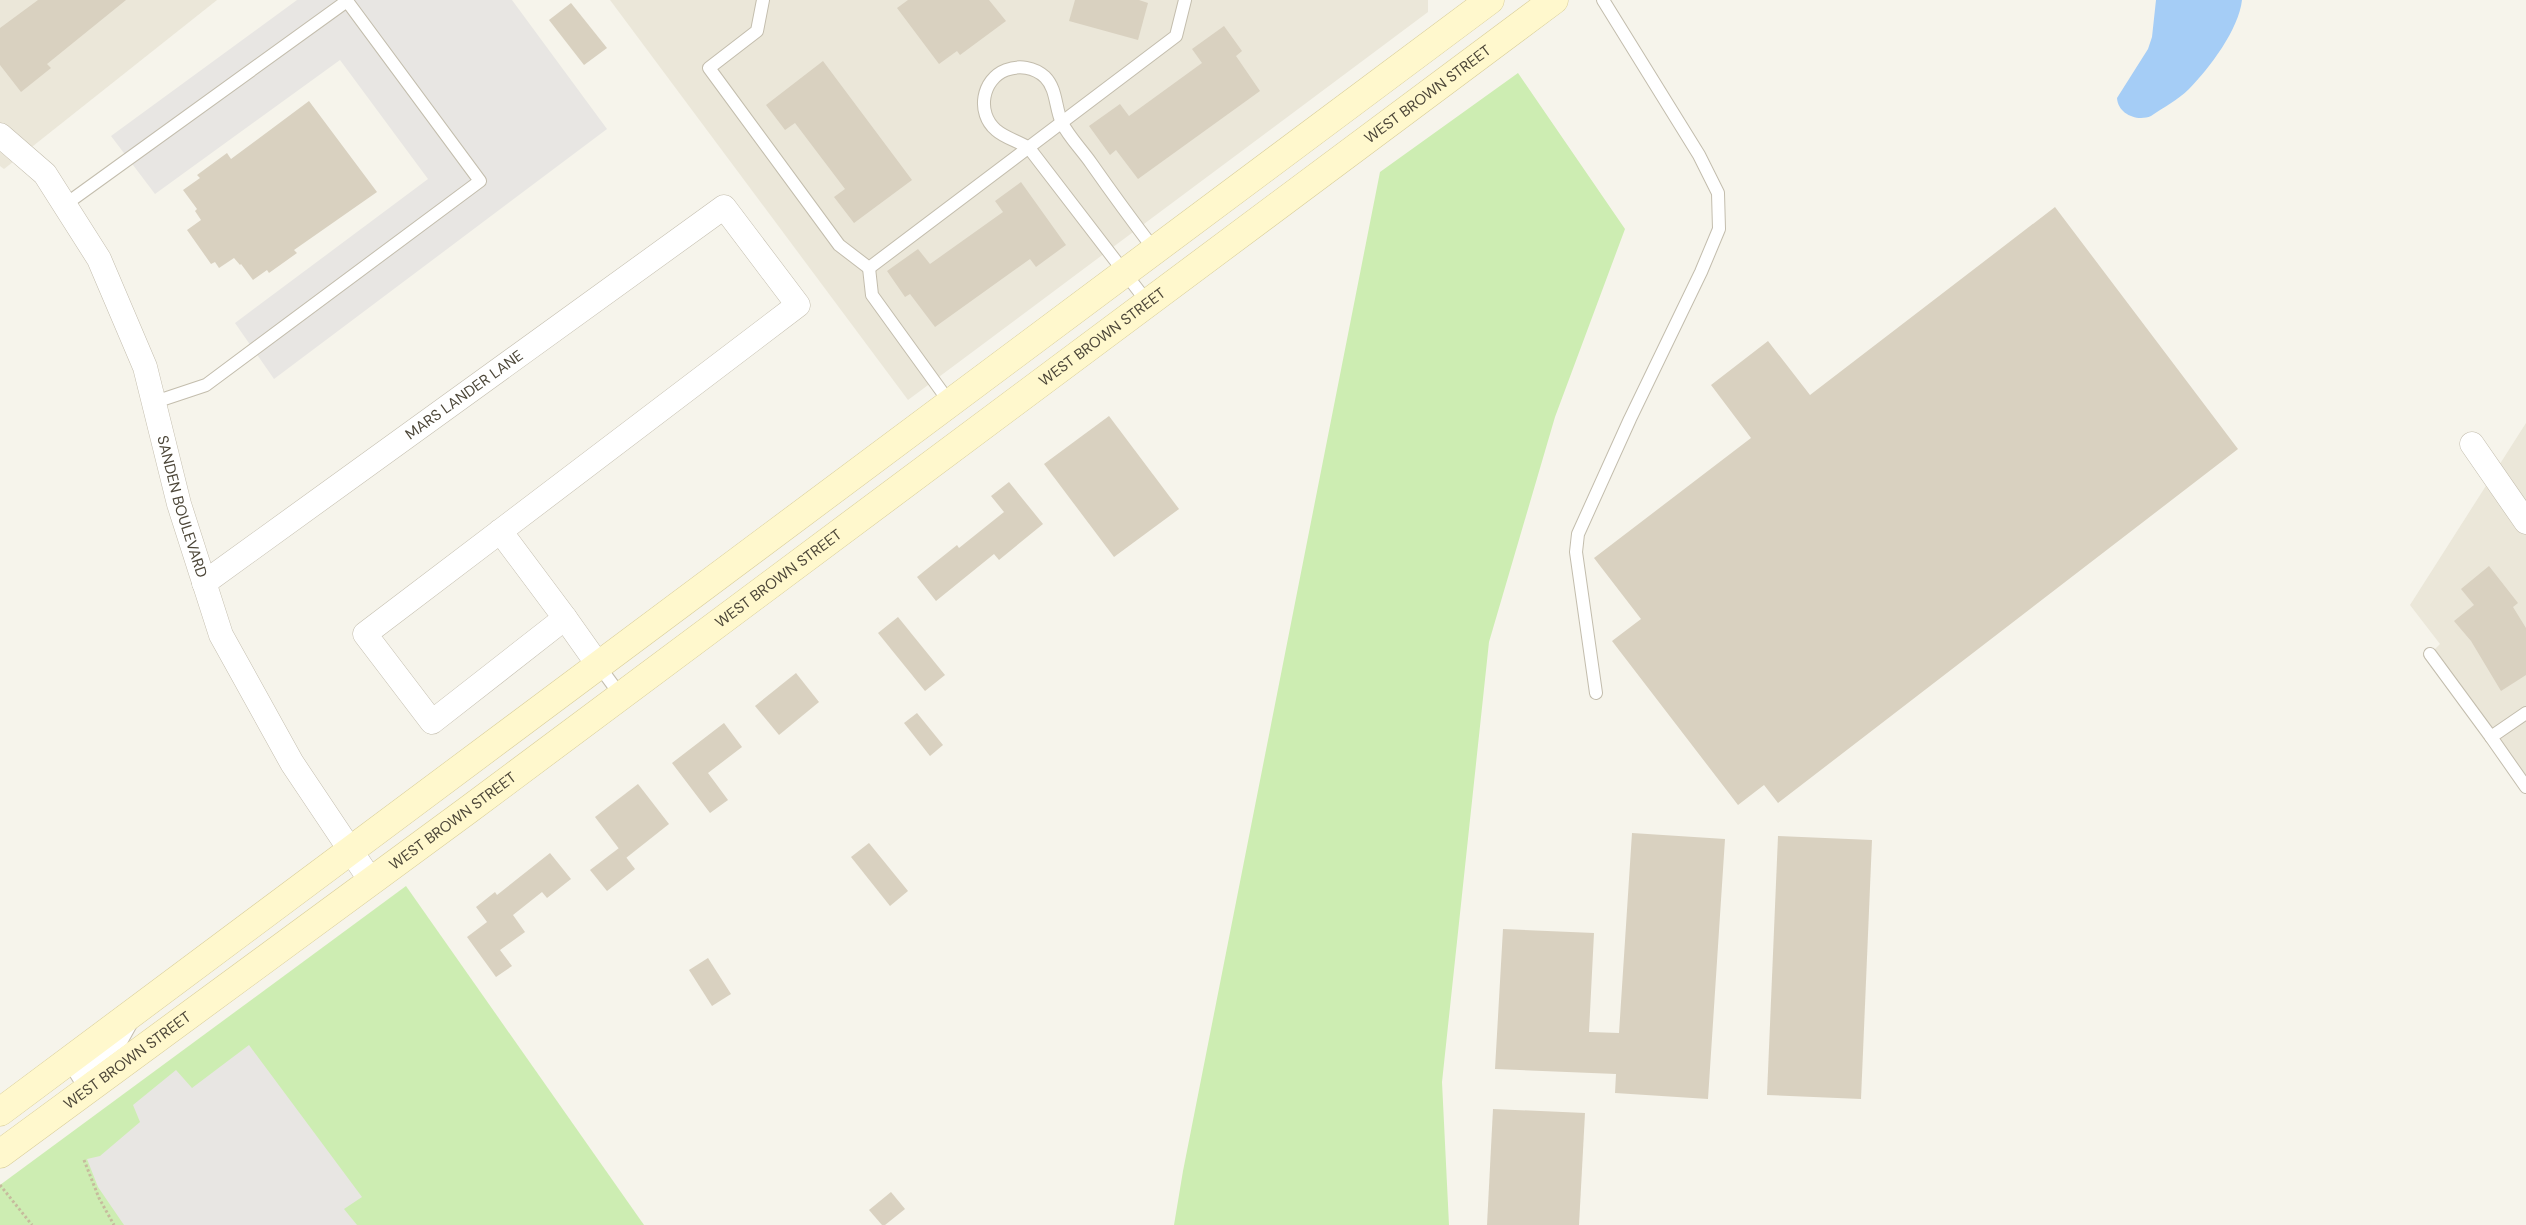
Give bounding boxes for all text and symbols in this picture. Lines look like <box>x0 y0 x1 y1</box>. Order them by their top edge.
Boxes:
street label: WEST BROWN STREET <box>1360 40 1495 148</box>
street label: WEST BROWN STREET <box>1035 283 1170 391</box>
street label: MARS LANDER LANE <box>401 346 527 444</box>
street label: SANDEN BOULEVARD <box>152 433 212 580</box>
street label: WEST BROWN STREET <box>711 525 846 632</box>
street label: WEST BROWN STREET <box>385 767 520 875</box>
street label: WEST BROWN STREET <box>60 1007 195 1114</box>

